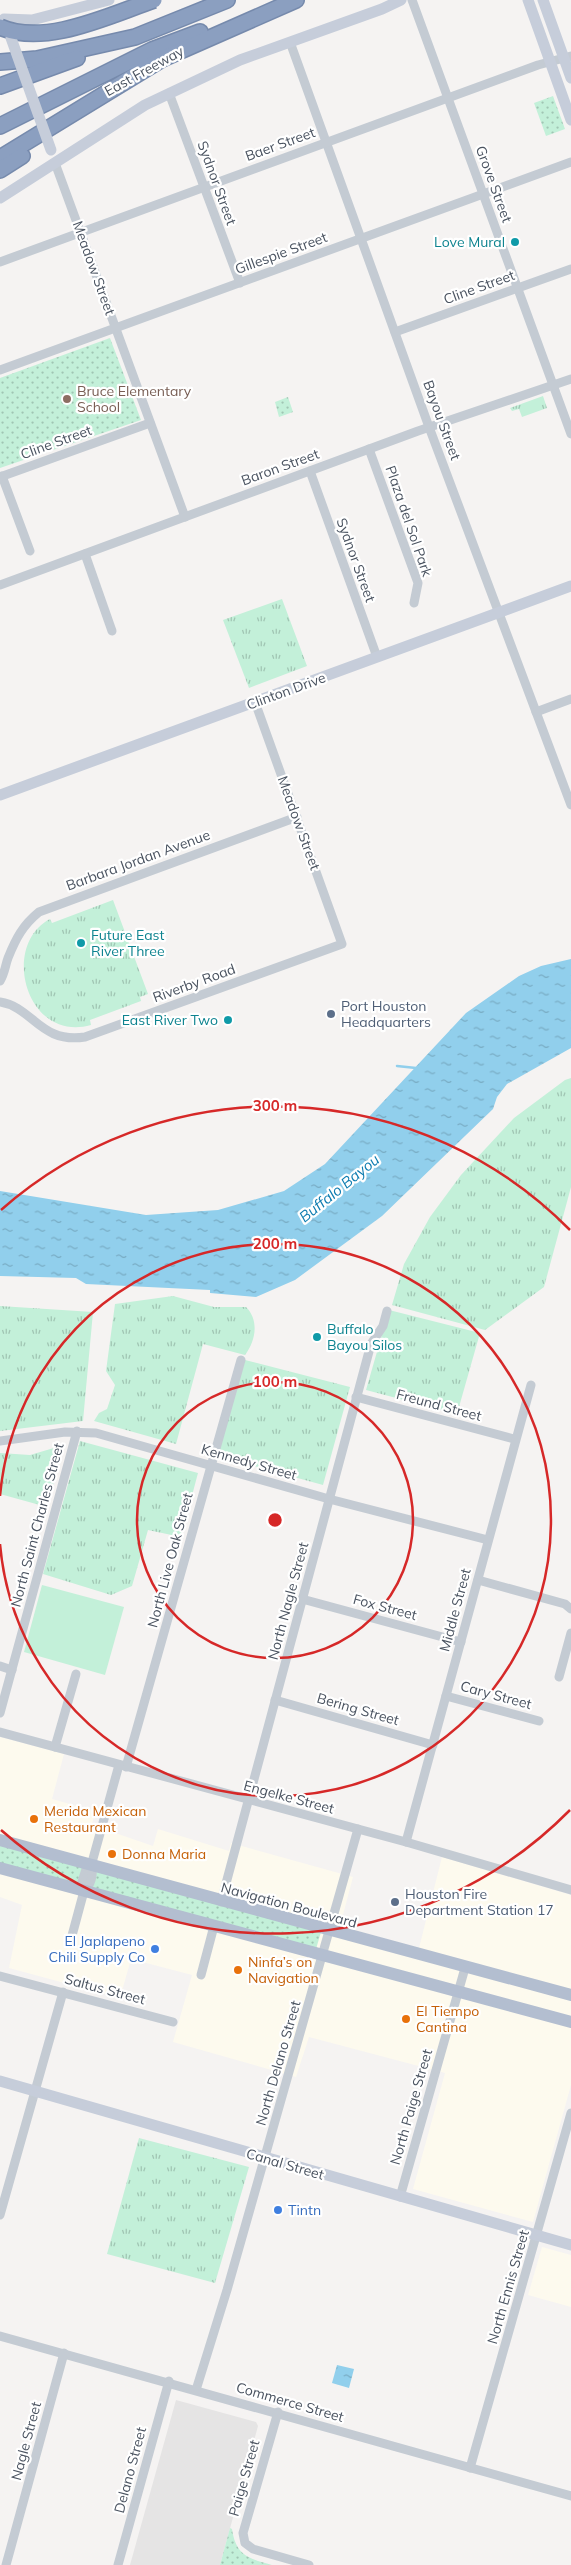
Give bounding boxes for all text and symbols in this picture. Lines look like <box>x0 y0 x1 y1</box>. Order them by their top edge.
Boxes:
street label: East Freeway <box>101 42 187 100</box>
street label: Baer Street <box>243 123 317 165</box>
street label: Sydnor Street <box>193 139 241 228</box>
street label: Grove Street <box>472 143 516 225</box>
street label: Meadow Street <box>69 218 119 318</box>
street label: Gillespie Street <box>233 228 330 278</box>
place label: Love Mural <box>434 233 505 251</box>
marker: Love Mural <box>509 236 521 248</box>
street label: Cline Street <box>441 266 517 308</box>
street label: Bayou Street <box>419 378 465 462</box>
place label: Bruce Elementary School <box>77 382 192 416</box>
marker: Bruce Elementary School <box>61 393 73 405</box>
street label: Cline Street <box>18 421 94 463</box>
street label: Baron Street <box>239 445 321 489</box>
street label: Plaza del Sol Park <box>382 463 437 580</box>
street label: Sydnor Street <box>332 516 380 605</box>
street label: Clinton Drive <box>244 668 328 714</box>
street label: Meadow Street <box>274 773 324 873</box>
street label: Barbara Jordan Avenue <box>64 826 212 894</box>
place label: Future East River Three <box>91 926 165 960</box>
marker: Future East River Three <box>75 937 87 949</box>
street label: Riverby Road <box>150 960 238 1006</box>
place label: Port Houston Headquarters <box>341 997 431 1031</box>
marker: Port Houston Headquarters <box>325 1008 337 1020</box>
place label: East River Two <box>122 1011 218 1029</box>
marker: East River Two <box>222 1014 234 1026</box>
text: 300 m <box>253 1096 297 1115</box>
water label: Buffalo Bayou <box>295 1150 383 1226</box>
text: 200 m <box>253 1234 297 1253</box>
place label: Buffalo Bayou Silos <box>327 1320 402 1354</box>
marker: Buffalo Bayou Silos <box>311 1331 323 1343</box>
text: 100 m <box>253 1372 297 1391</box>
street label: Freund Street <box>394 1385 484 1425</box>
street label: Kennedy Street <box>199 1440 299 1484</box>
street label: North Saint Charles Street <box>6 1441 68 1609</box>
street label: North Live Oak Street <box>143 1490 197 1629</box>
centre of rings <box>266 1511 284 1529</box>
street label: North Nagle Street <box>264 1540 312 1662</box>
street label: Middle Street <box>435 1566 475 1654</box>
street label: Fox Street <box>351 1590 419 1624</box>
street label: Cary Street <box>458 1677 534 1713</box>
street label: Bering Street <box>315 1689 401 1729</box>
street label: Engelke Street <box>242 1776 336 1818</box>
place label: Merida Mexican Restaurant <box>44 1802 146 1836</box>
marker: Merida Mexican Restaurant <box>28 1813 40 1825</box>
place label: Donna Maria <box>122 1845 206 1863</box>
marker: Donna Maria <box>106 1848 118 1860</box>
street label: Navigation Boulevard <box>219 1878 359 1932</box>
place label: Houston Fire Department Station 17 <box>405 1885 554 1919</box>
marker: Houston Fire Department Station 17 <box>389 1896 401 1908</box>
place label: El Japlapeno Chili Supply Co <box>48 1932 145 1966</box>
marker: El Japlapeno Chili Supply Co <box>149 1943 161 1955</box>
place label: Ninfa’s on Navigation <box>248 1953 319 1987</box>
marker: Ninfa’s on Navigation <box>232 1964 244 1976</box>
street label: Saltus Street <box>63 1970 147 2008</box>
street label: North Delano Street <box>252 1998 304 2128</box>
place label: El Tiempo Cantina <box>416 2002 479 2036</box>
marker: El Tiempo Cantina <box>400 2013 412 2025</box>
street label: North Paige Street <box>386 2047 436 2167</box>
street label: Canal Street <box>244 2144 326 2184</box>
place label: Tintn <box>288 2201 321 2219</box>
marker: Tintn <box>272 2204 284 2216</box>
street label: North Ennis Street <box>483 2228 533 2346</box>
street label: Commerce Street <box>234 2378 346 2426</box>
street label: Nagle Street <box>7 2400 45 2482</box>
street label: Delano Street <box>110 2425 150 2515</box>
street label: Paige Street <box>224 2437 264 2518</box>

